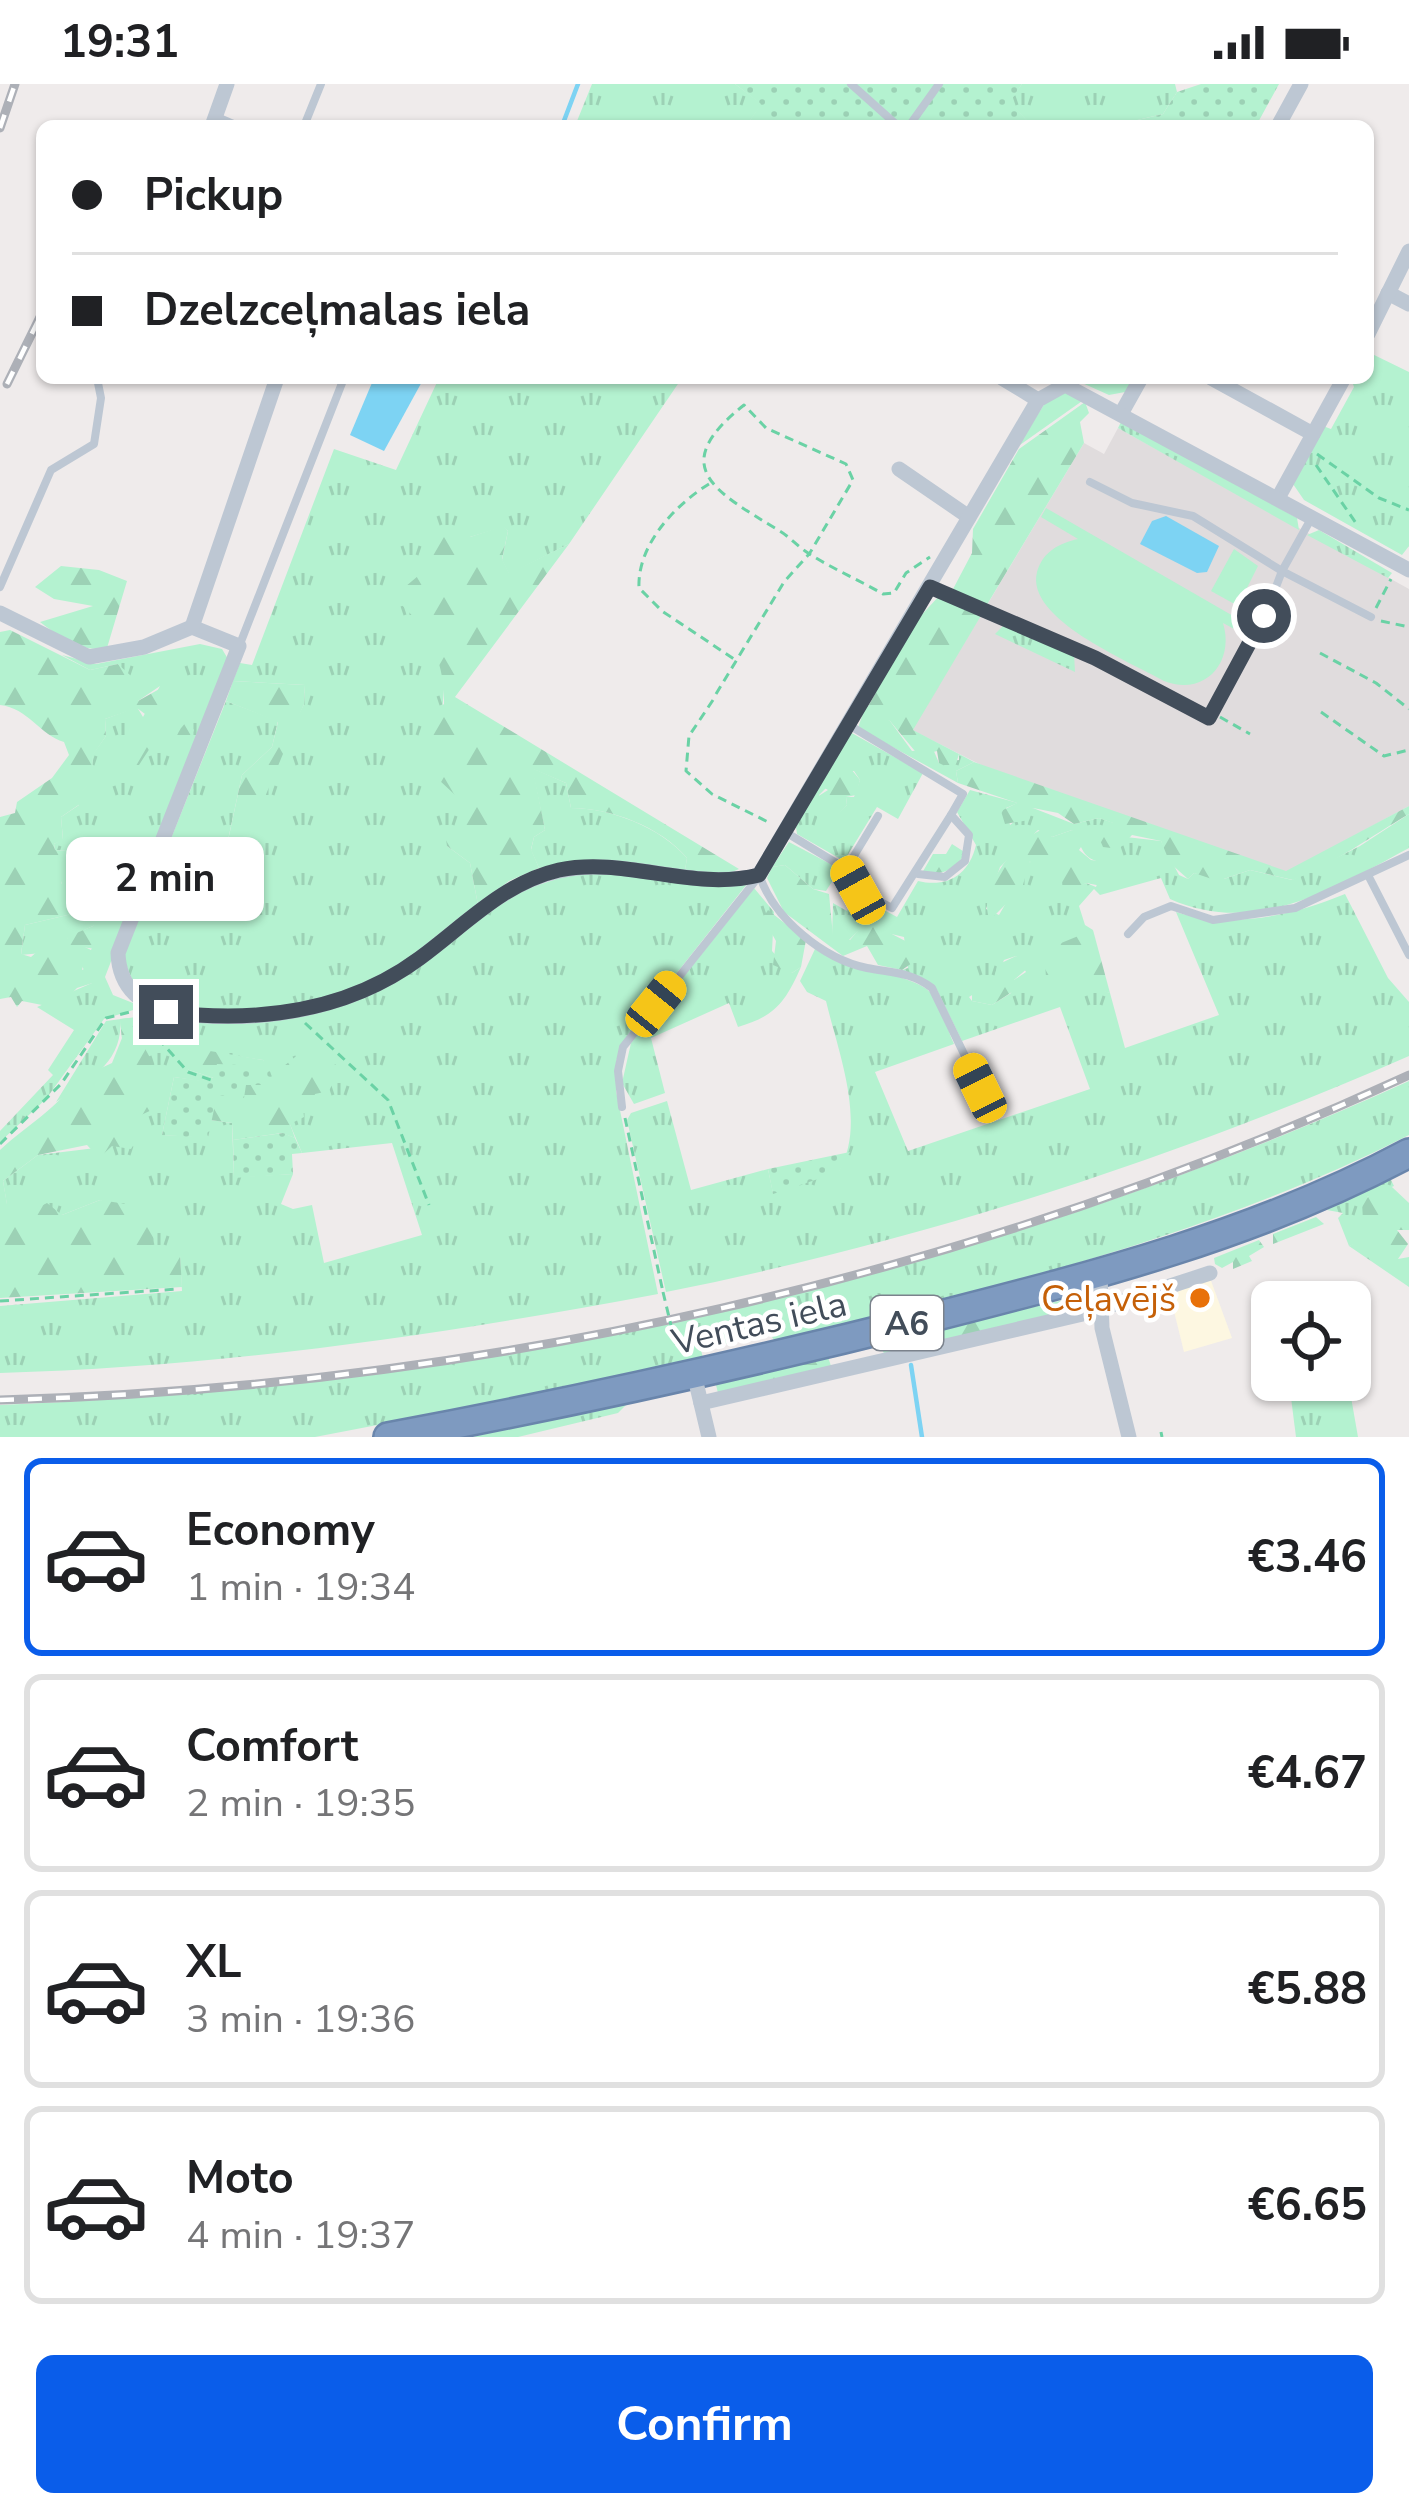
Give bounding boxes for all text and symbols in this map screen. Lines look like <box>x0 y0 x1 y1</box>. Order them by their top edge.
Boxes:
text: 19:31 <box>60 12 179 73</box>
text: Pickup <box>144 165 283 226</box>
text: Dzelzceļmalas iela <box>144 280 530 341</box>
route start <box>1237 589 1291 643</box>
callout: 2 min <box>67 838 265 922</box>
car <box>825 850 891 930</box>
text: 2 min <box>115 852 215 905</box>
car <box>619 965 693 1043</box>
route end <box>139 985 193 1039</box>
car <box>948 1048 1012 1128</box>
place label: Ceļavējš <box>1041 1275 1176 1324</box>
street label: Ventas iela <box>666 1280 851 1368</box>
map controls <box>1251 1281 1371 1401</box>
button: locate <box>1251 1281 1371 1401</box>
marker: Ceļavējš <box>1187 1285 1213 1311</box>
road number: A6 <box>871 1296 943 1350</box>
text: Economy <box>186 1500 375 1561</box>
icon: car <box>42 1503 150 1611</box>
text: €3.46 <box>1248 1527 1367 1588</box>
text: 1 min · 19:34 <box>186 1561 415 1614</box>
text: Comfort <box>186 1716 358 1777</box>
icon: car <box>42 1719 150 1827</box>
text: €4.67 <box>1248 1743 1367 1804</box>
text: 2 min · 19:35 <box>186 1777 415 1830</box>
text: XL <box>186 1932 242 1993</box>
icon: car <box>42 1935 150 2043</box>
text: €5.88 <box>1248 1959 1367 2020</box>
text: 3 min · 19:36 <box>186 1993 415 2046</box>
text: Moto <box>186 2148 294 2209</box>
icon: car <box>42 2151 150 2259</box>
text: €6.65 <box>1248 2175 1367 2236</box>
text: 4 min · 19:37 <box>186 2209 415 2262</box>
button: Confirm <box>36 2355 1373 2493</box>

